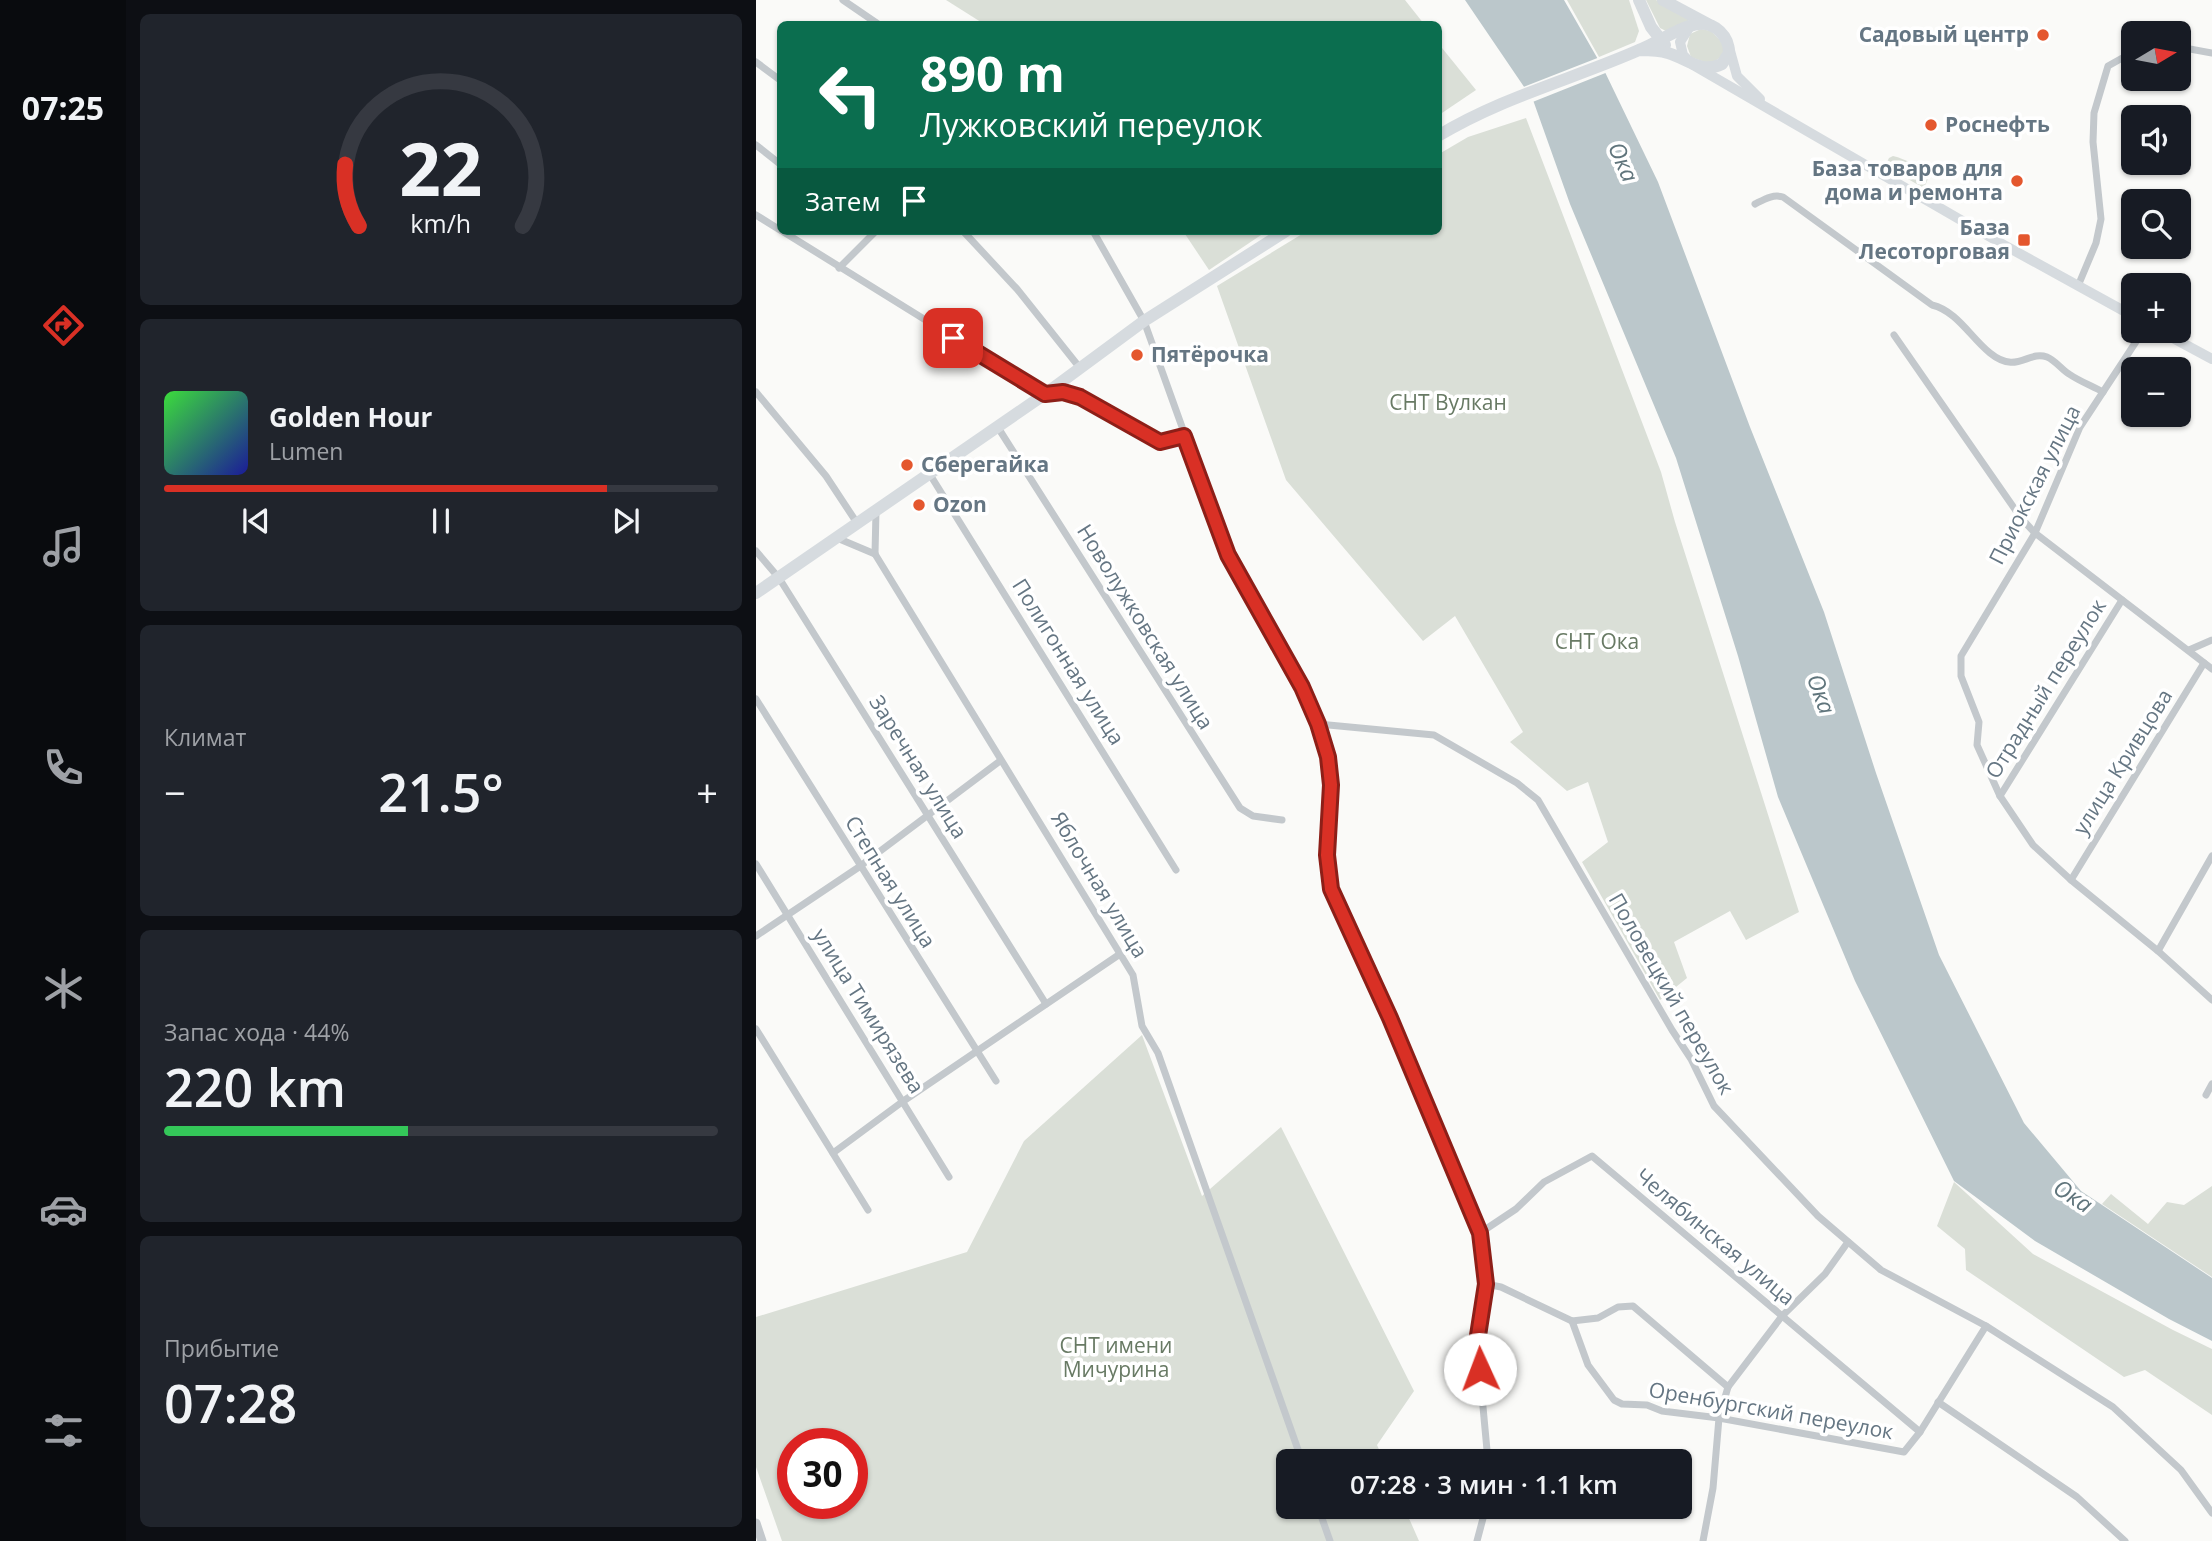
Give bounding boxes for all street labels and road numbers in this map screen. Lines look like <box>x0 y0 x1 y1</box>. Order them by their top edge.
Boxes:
street label: Приокская улица <box>1982 400 2086 569</box>
street label: Новолужковская улица <box>1071 519 1220 734</box>
street label: Полигонная улица <box>1006 573 1131 750</box>
street label: Отрадный переулок <box>1979 593 2112 783</box>
street label: улица Кривцова <box>2066 683 2178 840</box>
street label: Заречная улица <box>864 689 974 843</box>
street label: Яблочная улица <box>1045 806 1155 963</box>
street label: Степная улица <box>839 810 943 953</box>
street label: Половецкий переулок <box>1603 888 1741 1099</box>
street label: улица Тимирязева <box>807 922 931 1098</box>
street label: Челябинская улица <box>1630 1161 1801 1311</box>
street label: Оренбургский переулок <box>1647 1375 1896 1445</box>

